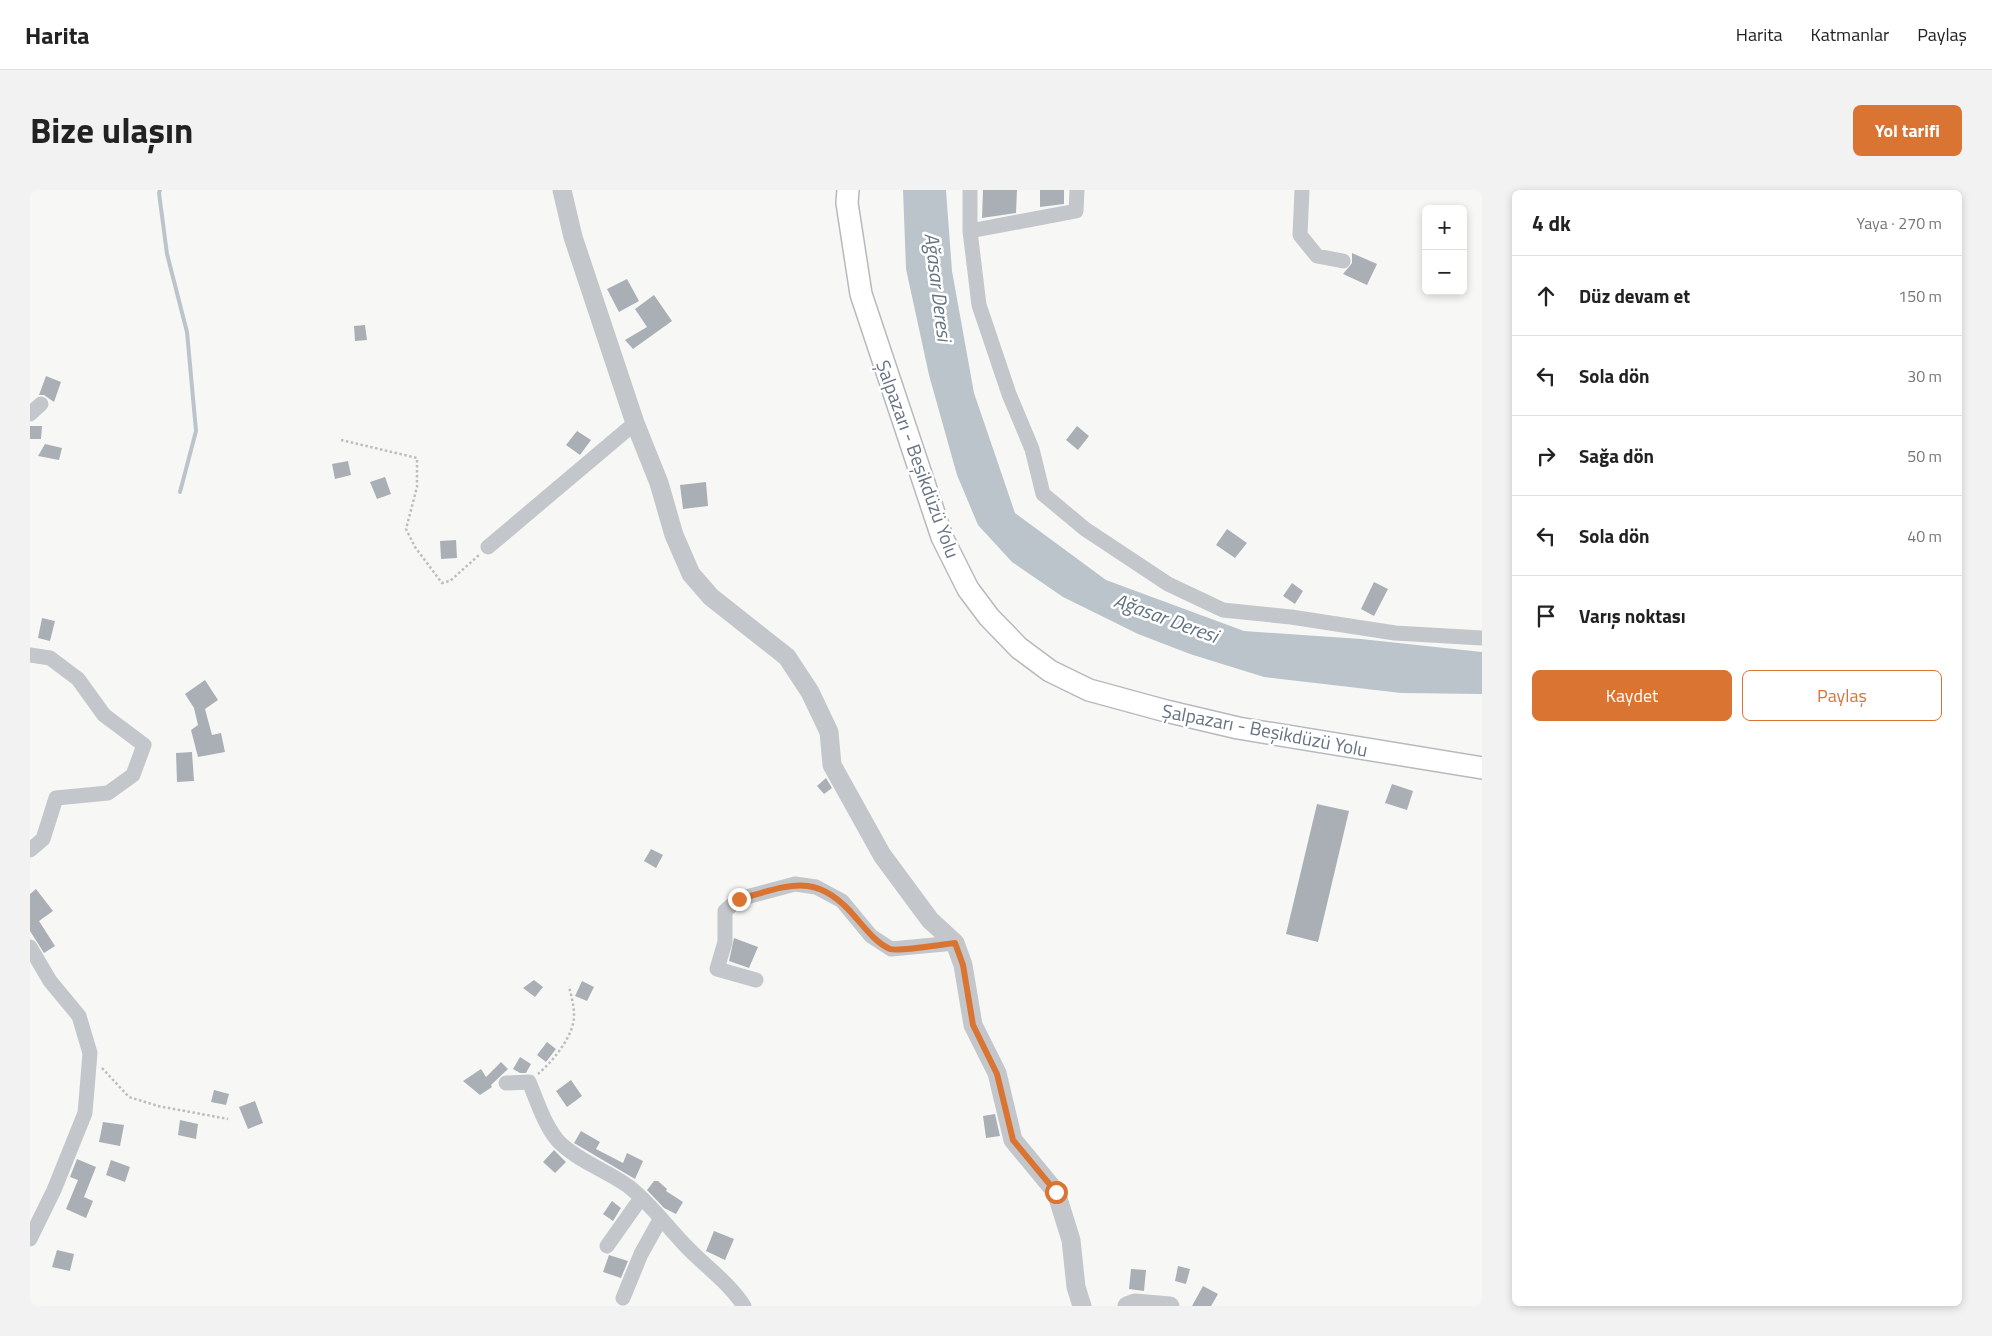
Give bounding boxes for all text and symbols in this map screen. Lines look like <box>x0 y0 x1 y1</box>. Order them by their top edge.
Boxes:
text: Harita <box>25 17 90 53</box>
text: Harita <box>1736 21 1783 48</box>
text: Katmanlar <box>1811 21 1889 48</box>
text: Paylaş <box>1917 21 1967 48</box>
text: Bize ulaşın <box>30 103 193 157</box>
button: Yol tarifi <box>1853 105 1962 156</box>
map controls <box>1422 205 1467 295</box>
button: + <box>1422 205 1467 250</box>
text: 4 dk <box>1532 207 1571 239</box>
text: Yaya · 270 m <box>1857 211 1942 235</box>
water label: Ağasar Deresi <box>916 231 961 346</box>
button: − <box>1422 250 1467 295</box>
text: Düz devam et <box>1579 281 1690 310</box>
icon: ahead <box>1532 282 1560 310</box>
text: 150 m <box>1898 284 1942 308</box>
street label: Şalpazarı - Beşikdüzü Yolu <box>869 356 968 562</box>
text: Sola dön <box>1579 361 1650 390</box>
icon: left <box>1532 362 1560 390</box>
text: 30 m <box>1907 364 1942 388</box>
text: Sağa dön <box>1579 441 1654 470</box>
icon: right <box>1532 442 1560 470</box>
text: 50 m <box>1907 444 1942 468</box>
text: Sola dön <box>1579 521 1650 550</box>
icon: left <box>1532 522 1560 550</box>
text: 40 m <box>1907 524 1942 548</box>
water label: Ağasar Deresi <box>1110 584 1225 652</box>
text: Varış noktası <box>1579 601 1686 630</box>
icon: arrive <box>1532 602 1560 630</box>
button: Kaydet <box>1532 670 1732 721</box>
button: Paylaş <box>1742 670 1942 721</box>
street label: Şalpazarı - Beşikdüzü Yolu <box>1160 695 1370 764</box>
route end <box>728 888 751 911</box>
route start <box>1045 1181 1068 1204</box>

